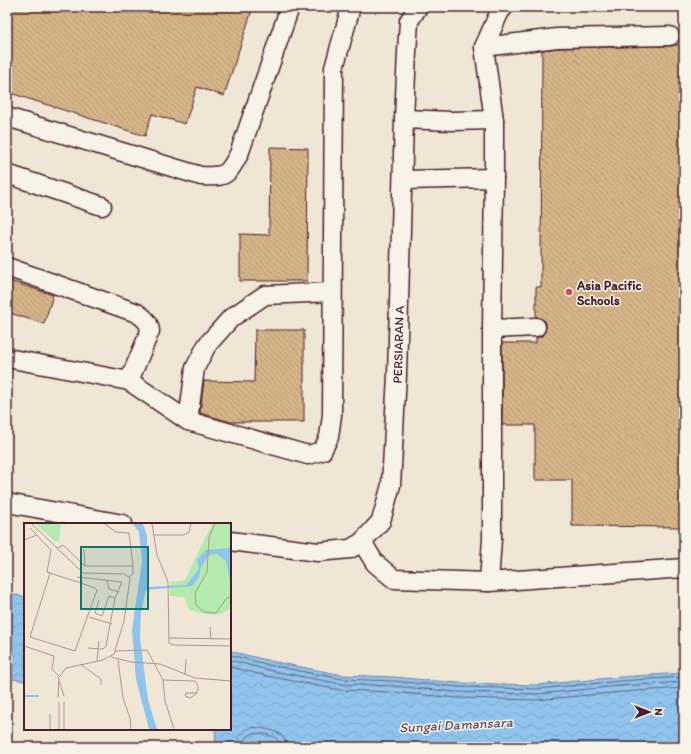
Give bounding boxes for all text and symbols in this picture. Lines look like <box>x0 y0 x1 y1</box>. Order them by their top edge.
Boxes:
place label: Asia Pacific Schools <box>576 278 642 308</box>
marker: Asia Pacific Schools <box>564 287 574 297</box>
street label: PERSIARAN A <box>389 305 406 384</box>
inset map <box>24 523 231 730</box>
north arrow <box>629 692 669 732</box>
text: N <box>652 708 665 716</box>
water label: Sungai Damansara <box>399 713 514 736</box>

